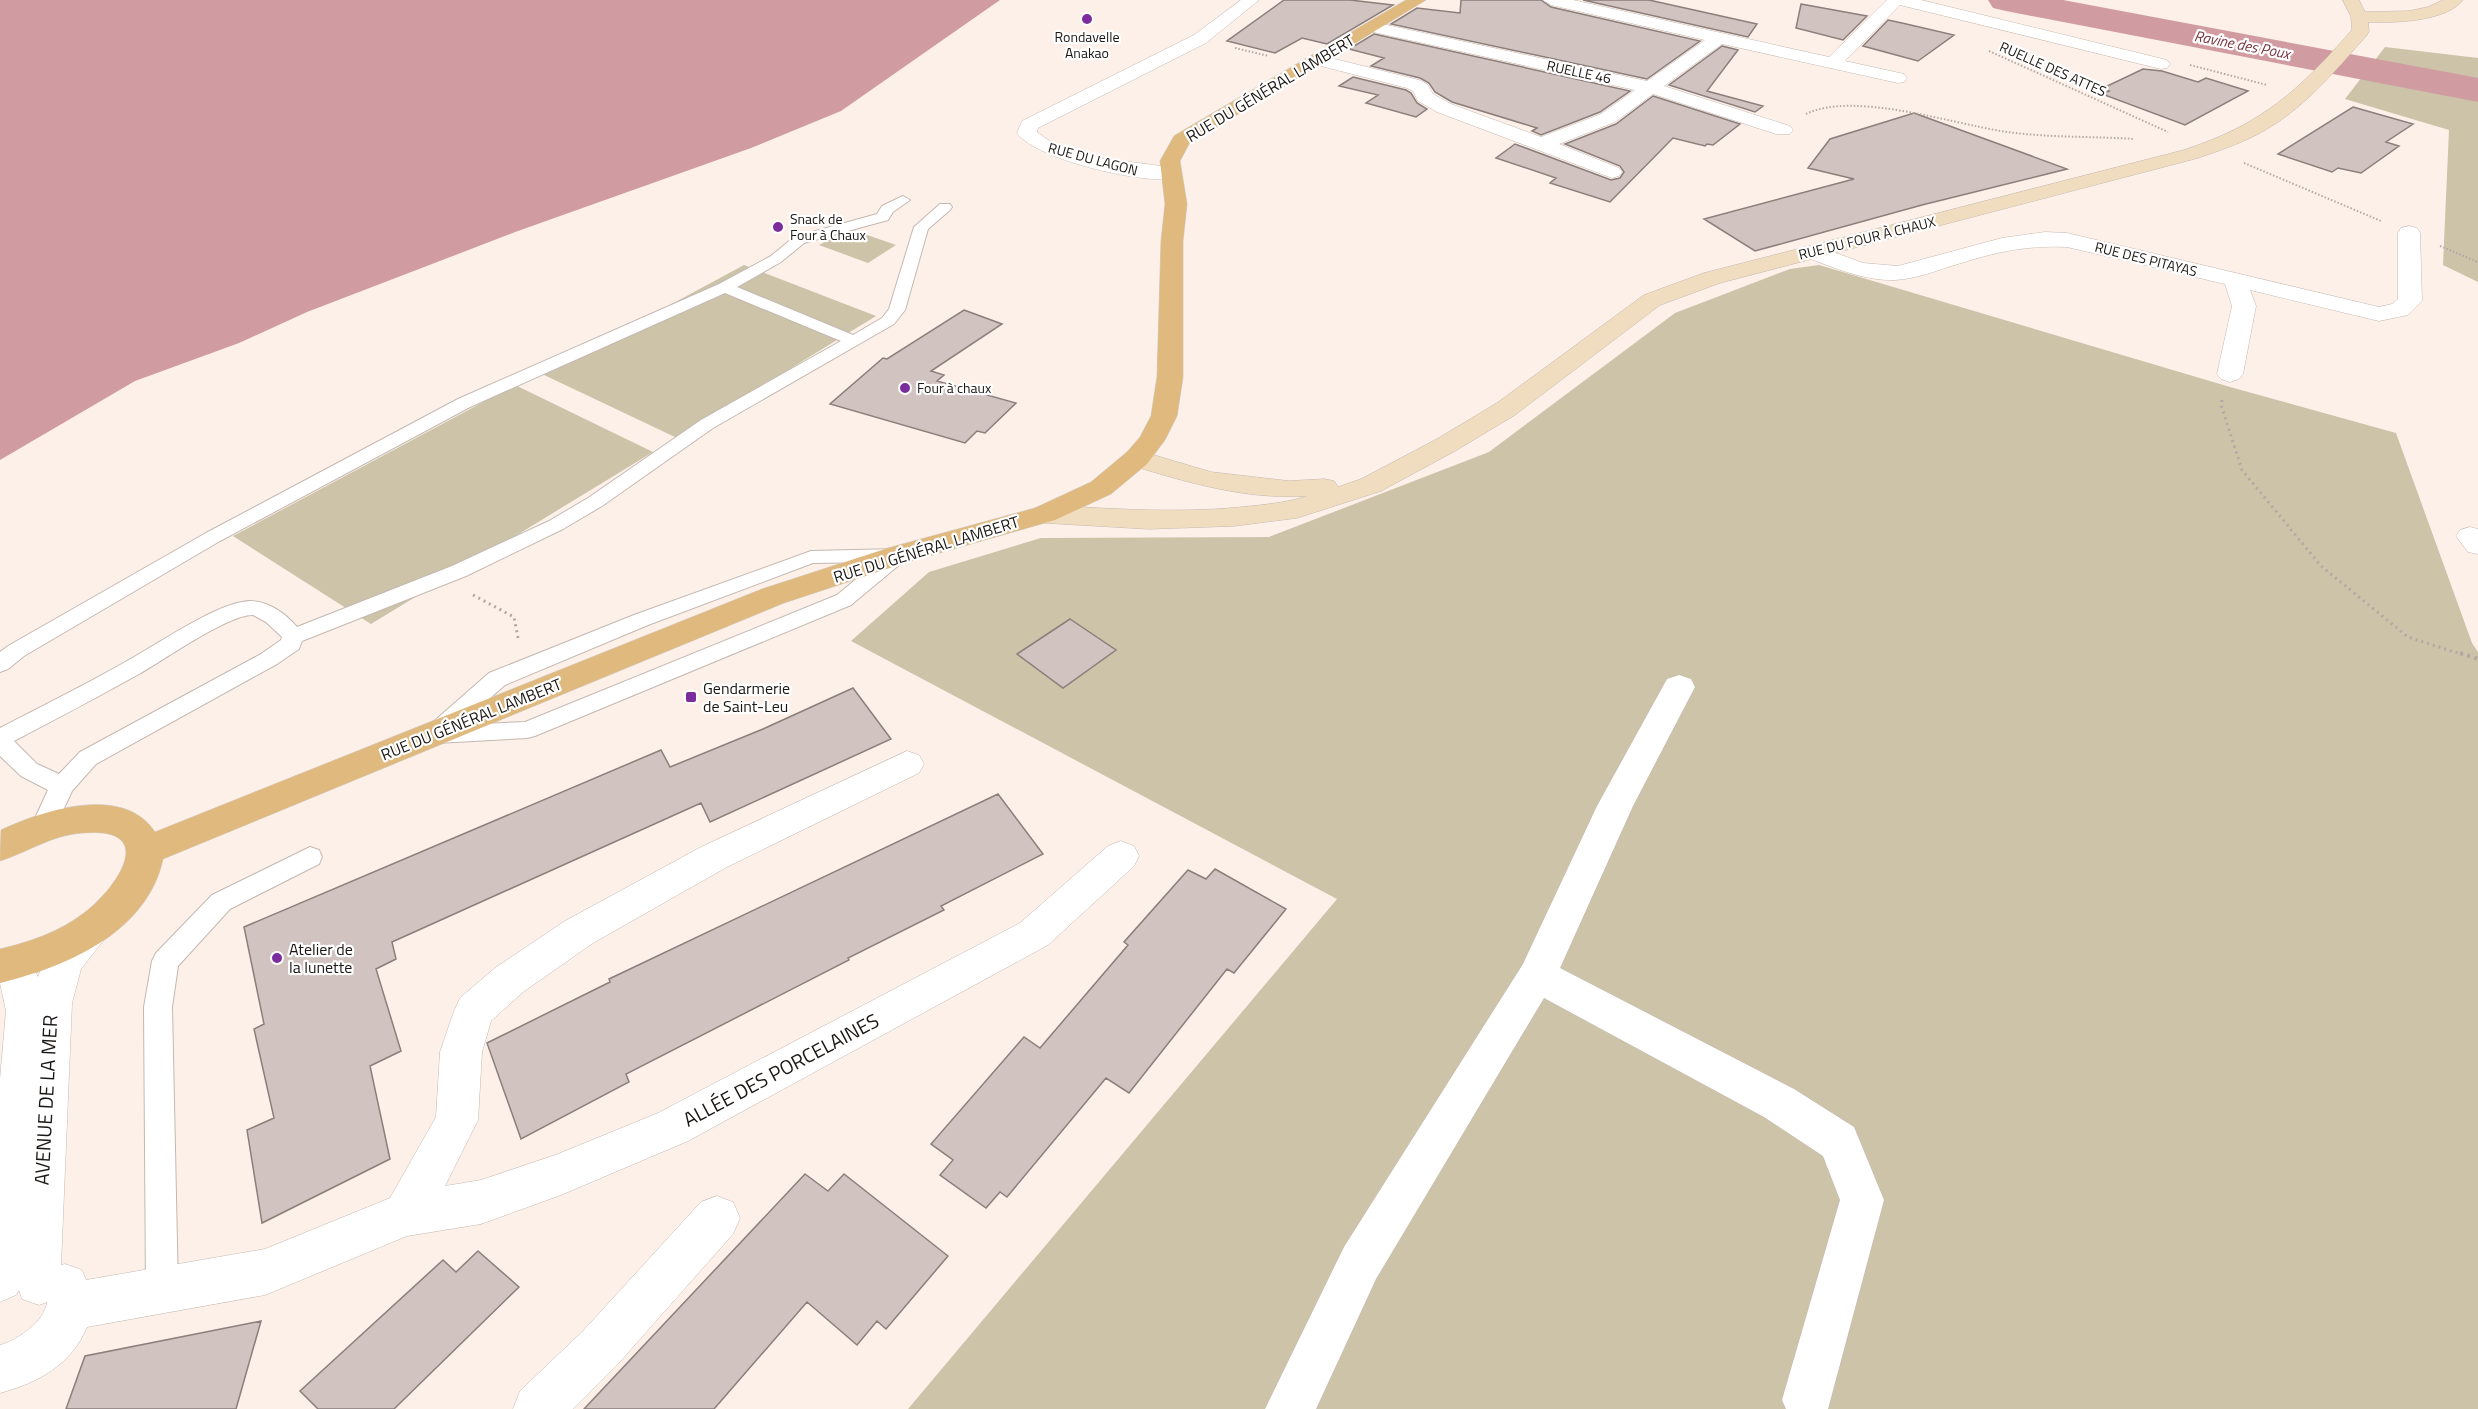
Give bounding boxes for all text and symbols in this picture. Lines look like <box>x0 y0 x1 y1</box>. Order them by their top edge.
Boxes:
marker: Rondavelle Anakao <box>1080 12 1094 26</box>
water label: Ravine des Poux <box>2192 24 2294 65</box>
place label: Rondavelle Anakao <box>1055 26 1119 63</box>
street label: RUE DU GÉNÉRAL LAMBERT <box>1181 28 1359 148</box>
street label: RUELLE DES ATTES <box>1997 36 2110 101</box>
street label: RUELLE 46 <box>1545 54 1613 89</box>
street label: RUE DU LAGON <box>1046 136 1140 181</box>
place label: Snack de Four à Chaux <box>790 208 867 245</box>
street label: RUE DU FOUR À CHAUX <box>1796 210 1938 265</box>
marker: Snack de Four à Chaux <box>771 220 785 234</box>
street label: RUE DES PITAYAS <box>2093 236 2199 281</box>
place label: Four à chaux <box>917 377 992 398</box>
marker: Four à chaux <box>898 381 912 395</box>
street label: RUE DU GÉNÉRAL LAMBERT <box>830 509 1022 589</box>
street label: RUE DU GÉNÉRAL LAMBERT <box>377 672 565 766</box>
place label: Gendarmerie de Saint-Leu <box>703 676 790 718</box>
marker: Gendarmerie de Saint-Leu <box>684 690 698 704</box>
place label: Atelier de la lunette <box>289 937 353 979</box>
marker: Atelier de la lunette <box>270 951 284 965</box>
street label: ALLÉE DES PORCELAINES <box>677 1005 884 1134</box>
street label: AVENUE DE LA MER <box>26 1014 65 1186</box>

